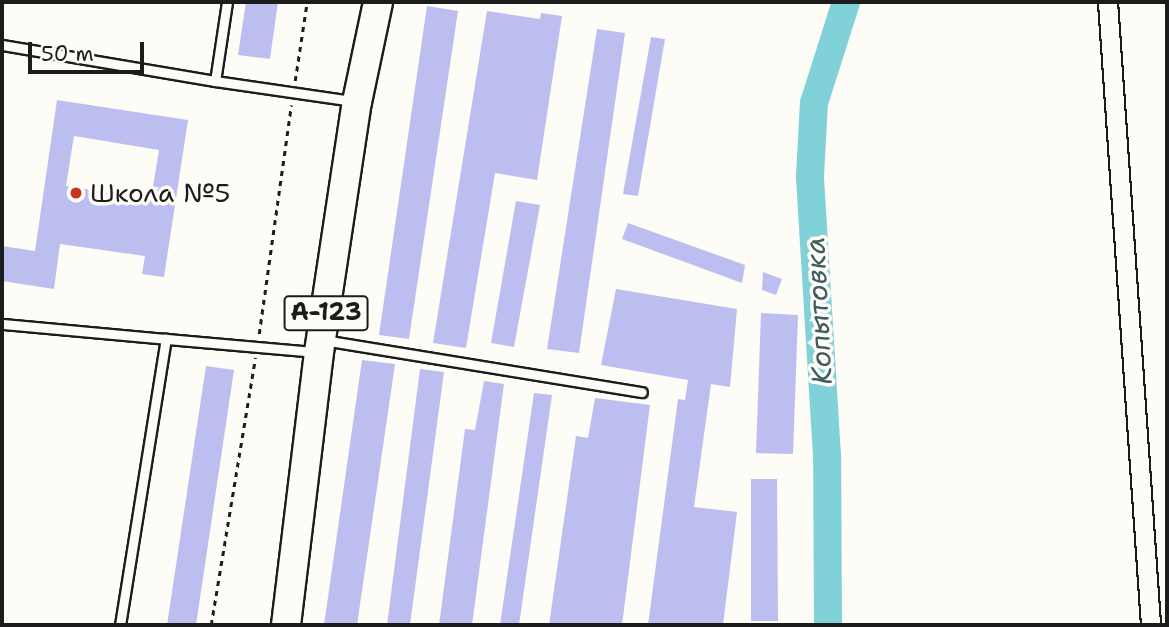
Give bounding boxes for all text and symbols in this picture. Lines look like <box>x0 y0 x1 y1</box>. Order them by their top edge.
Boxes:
scale bar <box>32 28 147 72</box>
text: 50 m <box>41 40 94 68</box>
place label: Школа №5 <box>90 177 230 209</box>
marker: Школа №5 <box>68 185 84 201</box>
water label: Копытовка <box>797 236 839 386</box>
road number: А-123 <box>282 292 370 334</box>

